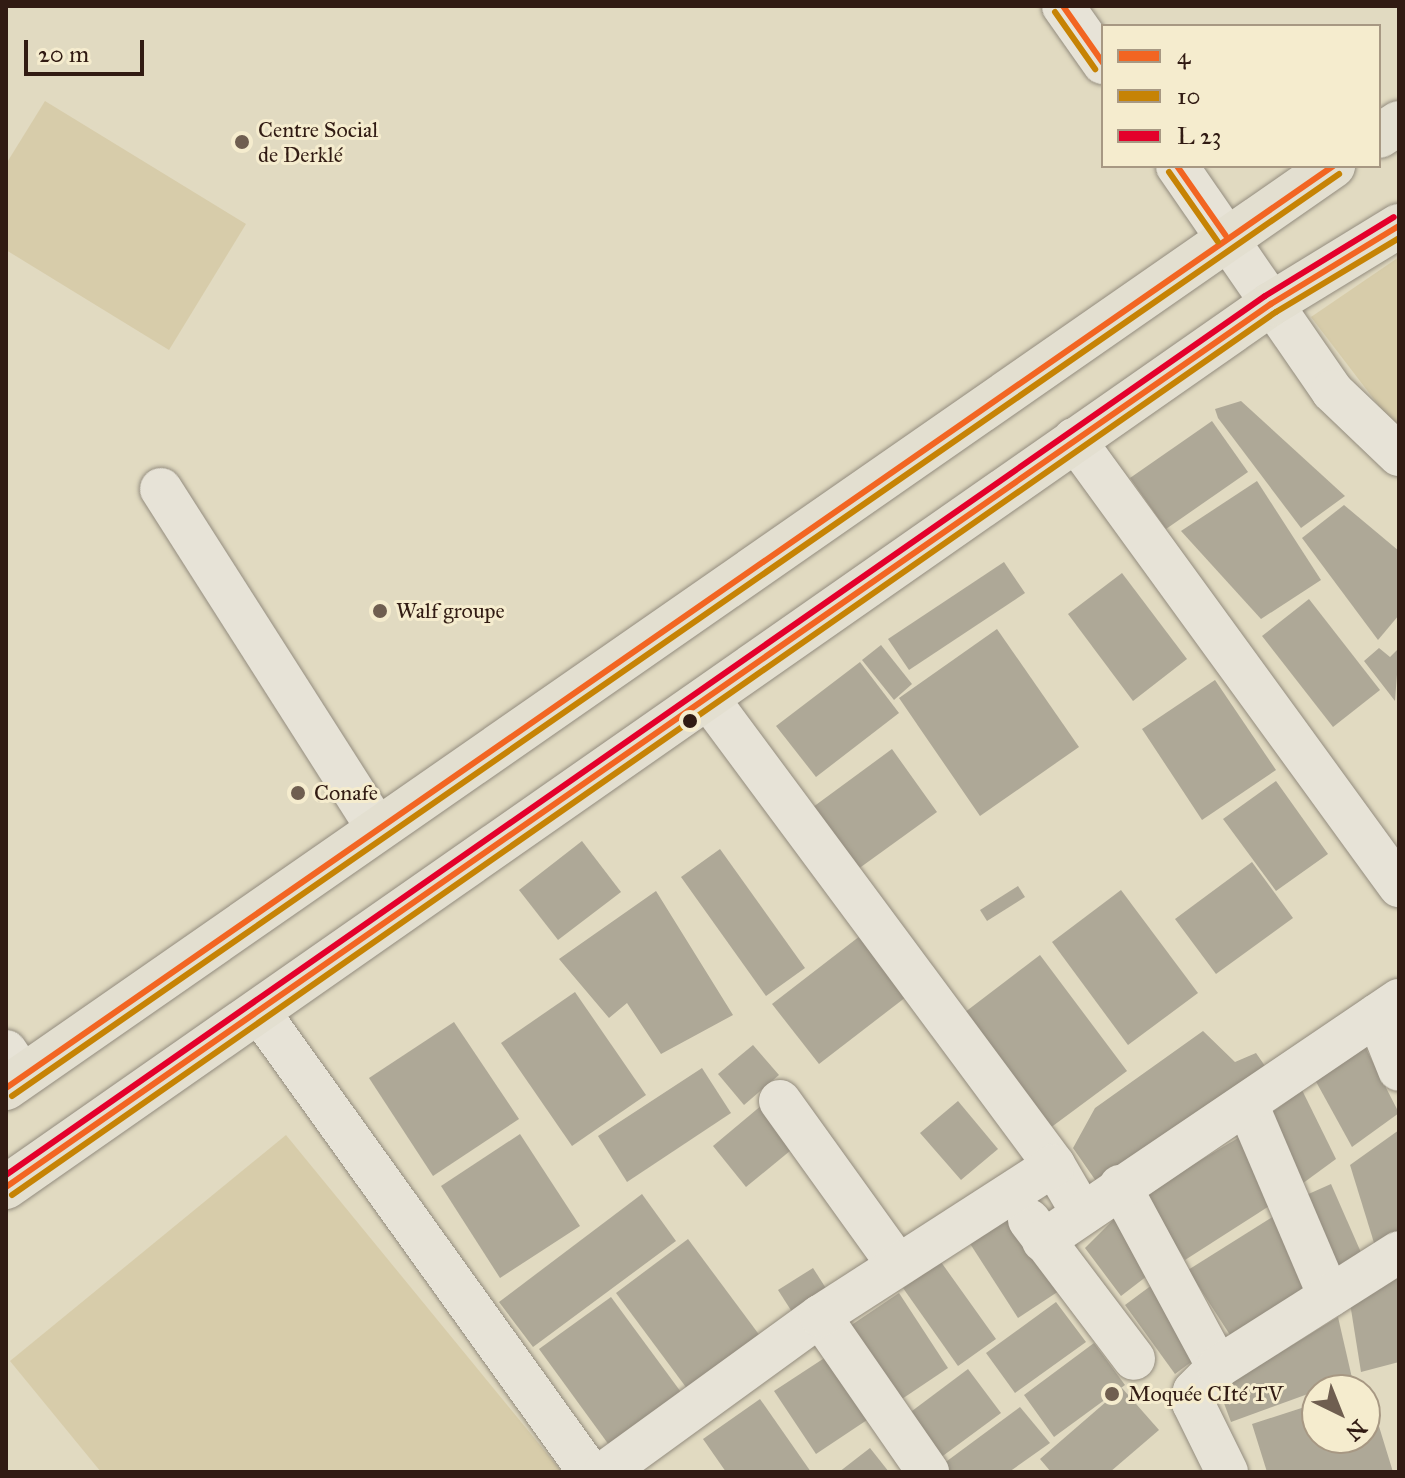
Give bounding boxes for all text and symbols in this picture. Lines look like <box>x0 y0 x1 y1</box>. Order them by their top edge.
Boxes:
scale bar <box>28 24 148 74</box>
legend <box>1101 24 1381 168</box>
text: 20 m <box>38 39 89 69</box>
text: 4 <box>1177 41 1190 71</box>
text: 10 <box>1177 81 1200 111</box>
place label: Centre Social de Derklé <box>258 116 378 168</box>
text: L 23 <box>1177 121 1221 151</box>
marker: Centre Social de Derklé <box>233 133 251 151</box>
place label: Walf groupe <box>396 598 505 624</box>
marker: Walf groupe <box>371 602 389 620</box>
unlabelled marker <box>682 713 698 729</box>
place label: Conafe <box>314 780 378 806</box>
marker: Conafe <box>289 784 307 802</box>
north arrow <box>1301 1374 1381 1454</box>
place label: Moquée CIté TV <box>1128 1381 1283 1407</box>
marker: Moquée CIté TV <box>1103 1385 1121 1403</box>
text: N <box>1340 1414 1372 1447</box>

